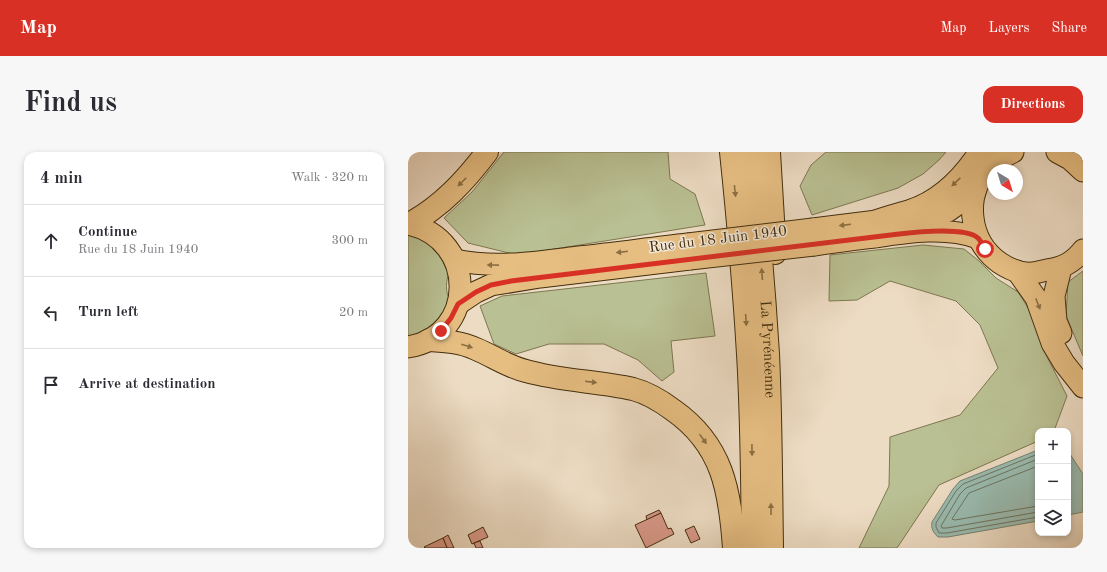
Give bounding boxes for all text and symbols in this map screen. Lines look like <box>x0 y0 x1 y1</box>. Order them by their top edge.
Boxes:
text: Map <box>20 19 57 38</box>
text: Map <box>941 21 967 35</box>
text: Layers <box>989 21 1030 35</box>
text: Share <box>1052 21 1087 35</box>
button: Directions <box>983 86 1083 123</box>
text: Find us <box>24 90 117 118</box>
north arrow <box>987 164 1023 200</box>
text: 4 min <box>40 170 83 187</box>
text: Walk · 320 m <box>291 171 368 184</box>
one-way arrow <box>457 177 467 187</box>
one-way arrow <box>951 177 961 187</box>
one-way arrow <box>732 185 738 197</box>
one-way arrow <box>839 222 851 228</box>
street label: Rue du 18 Juin 1940 <box>648 224 788 256</box>
text: Continue <box>78 225 137 240</box>
icon: ahead <box>40 230 62 252</box>
text: 300 m <box>331 234 368 247</box>
route start <box>976 240 994 258</box>
text: Rue du 18 Juin 1940 <box>78 243 198 256</box>
one-way arrow <box>616 249 628 255</box>
one-way arrow <box>486 262 499 268</box>
one-way arrow <box>758 268 765 280</box>
one-way arrow <box>1036 298 1042 310</box>
street label: La Pyrénéenne <box>757 300 777 398</box>
icon: left <box>40 302 62 324</box>
text: Turn left <box>78 305 138 320</box>
text: 20 m <box>339 306 368 319</box>
one-way arrow <box>742 314 749 326</box>
route end <box>432 322 450 340</box>
one-way arrow <box>462 343 474 349</box>
icon: arrive <box>40 374 62 396</box>
text: Arrive at destination <box>78 377 216 392</box>
one-way arrow <box>585 379 597 385</box>
map controls <box>1035 428 1071 536</box>
button: + <box>1035 428 1071 464</box>
one-way arrow <box>699 433 707 444</box>
one-way arrow <box>749 444 755 457</box>
button: − <box>1035 464 1071 500</box>
button: layers <box>1035 500 1071 536</box>
one-way arrow <box>768 502 774 515</box>

